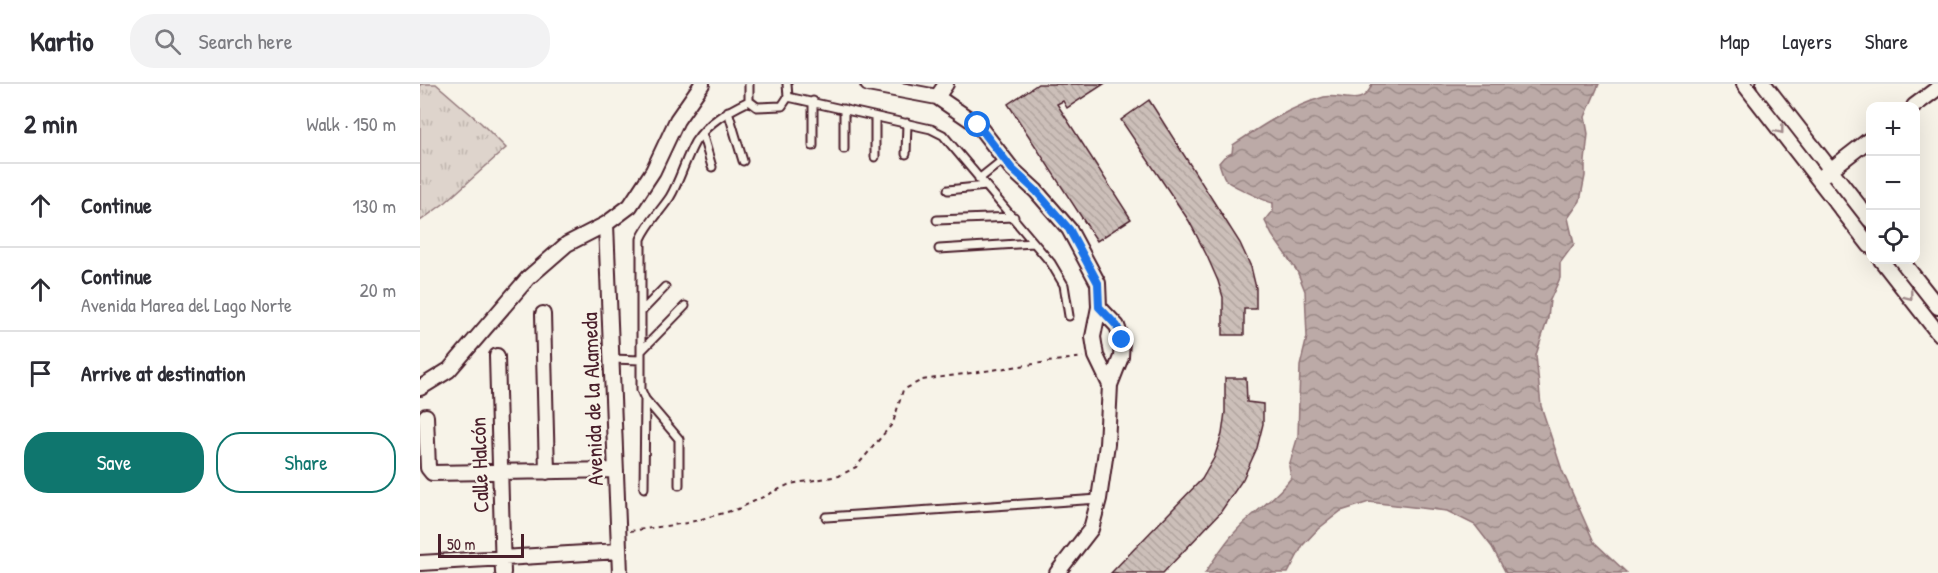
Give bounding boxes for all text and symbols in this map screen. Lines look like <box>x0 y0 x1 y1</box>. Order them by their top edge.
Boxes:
search box <box>130 14 550 68</box>
text: Kartio <box>30 22 94 60</box>
icon: search <box>151 25 184 58</box>
text: Search here <box>199 26 293 56</box>
text: Map <box>1720 27 1749 56</box>
text: Layers <box>1782 27 1832 56</box>
text: Share <box>1865 27 1908 56</box>
map controls <box>1866 102 1920 264</box>
button: + <box>1866 102 1920 156</box>
text: 2 min <box>24 106 77 141</box>
text: Walk · 150 m <box>306 110 396 137</box>
route start <box>964 111 990 137</box>
one-way arrow <box>1773 123 1784 134</box>
button: − <box>1866 156 1920 210</box>
icon: ahead <box>24 189 57 222</box>
text: Continue <box>81 190 152 220</box>
text: 130 m <box>353 192 396 219</box>
button: locate <box>1866 210 1920 264</box>
text: Continue <box>81 261 152 291</box>
icon: ahead <box>24 273 57 306</box>
text: 20 m <box>359 276 396 303</box>
one-way arrow <box>1902 290 1913 301</box>
text: Avenida Marea del Lago Norte <box>81 291 292 318</box>
street label: Avenida de la Alameda <box>574 311 610 486</box>
route end <box>1108 326 1134 352</box>
icon: arrive <box>24 357 57 390</box>
text: Arrive at destination <box>81 358 246 388</box>
street label: Calle Halcón <box>462 416 496 514</box>
button: Save <box>24 432 204 493</box>
button: Share <box>216 432 396 493</box>
scale bar <box>438 531 524 558</box>
text: 50 m <box>447 533 476 555</box>

